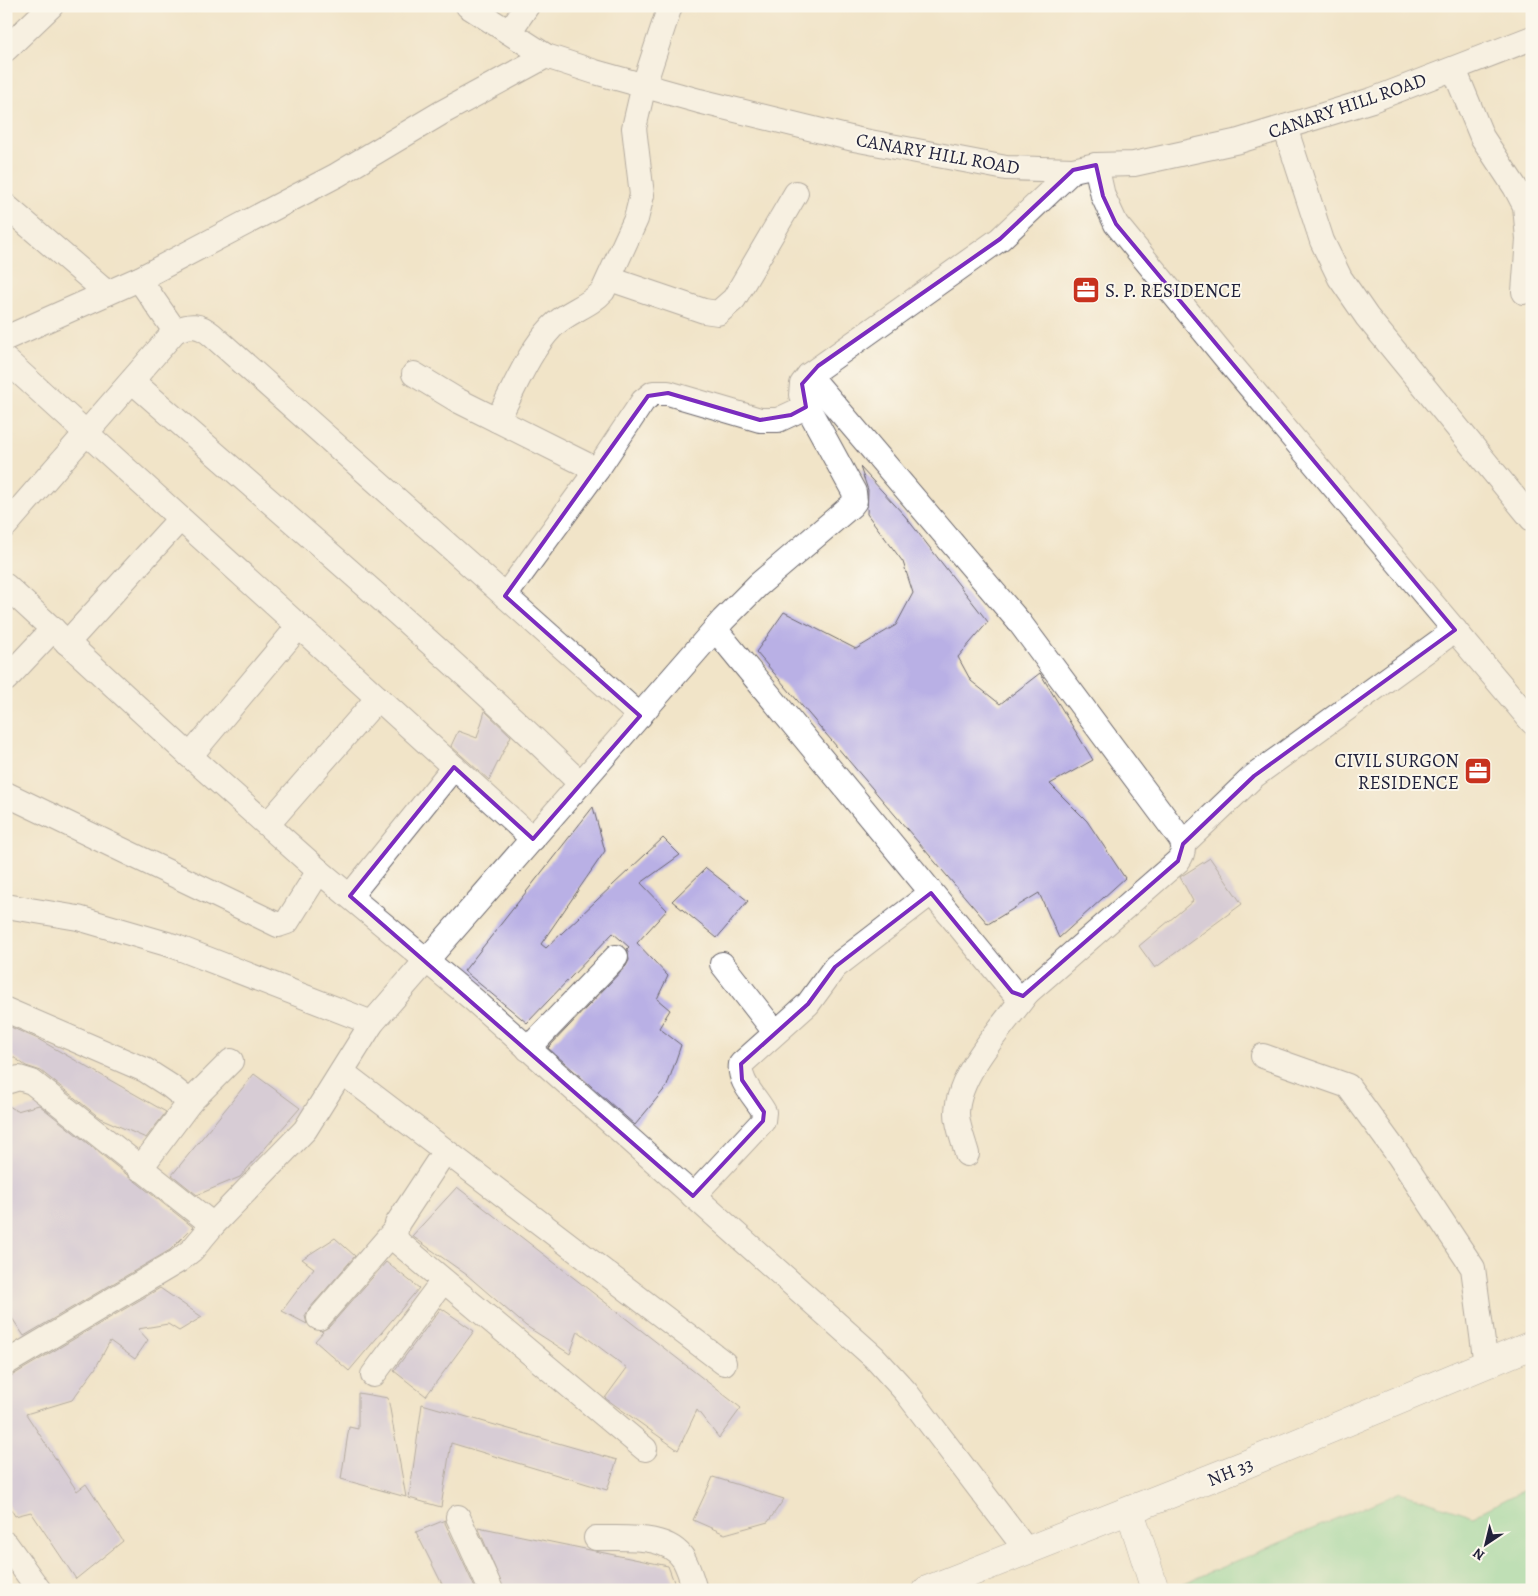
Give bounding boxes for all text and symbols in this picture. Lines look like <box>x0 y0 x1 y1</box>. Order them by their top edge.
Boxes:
street label: CANARY HILL ROAD <box>1265 67 1430 145</box>
street label: CANARY HILL ROAD <box>854 127 1022 181</box>
office icon: S. P. RESIDENCE <box>1071 275 1101 305</box>
place label: S. P. RESIDENCE <box>1105 278 1241 304</box>
place label: CIVIL SURGON RESIDENCE <box>1334 748 1459 796</box>
office icon: CIVIL SURGON RESIDENCE <box>1463 756 1493 786</box>
street label: NH 33 <box>1203 1451 1257 1493</box>
north arrow <box>1460 1518 1510 1568</box>
text: N <box>1469 1544 1488 1565</box>

